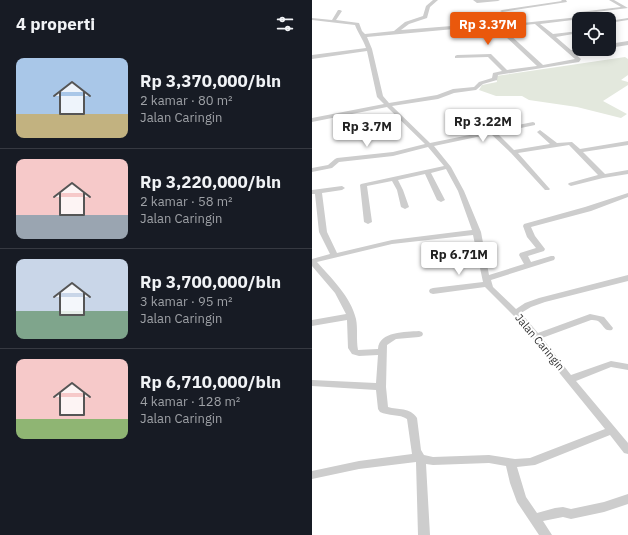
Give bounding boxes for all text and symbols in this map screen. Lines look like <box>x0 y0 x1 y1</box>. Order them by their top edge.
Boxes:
pin: Rp 3.37M <box>447 12 529 46</box>
map controls <box>572 12 616 56</box>
button: locate <box>572 12 616 56</box>
text: 4 properti <box>16 13 95 35</box>
icon: filters <box>274 13 296 35</box>
text: Rp 3.37M <box>459 16 517 33</box>
text: Rp 3,370,000/bln <box>140 70 281 92</box>
icon: home <box>48 74 96 122</box>
text: 2 kamar · 80 m² <box>140 92 233 109</box>
text: Jalan Caringin <box>140 109 222 126</box>
pin: Rp 3.22M <box>442 109 524 143</box>
text: Rp 3.22M <box>454 113 512 130</box>
pin: Rp 3.7M <box>330 114 404 148</box>
text: Rp 3.7M <box>342 118 392 135</box>
text: Rp 3,220,000/bln <box>140 171 281 193</box>
icon: home <box>48 175 96 223</box>
text: 2 kamar · 58 m² <box>140 193 233 210</box>
text: Jalan Caringin <box>140 210 222 227</box>
pin: Rp 6.71M <box>418 242 500 276</box>
text: Rp 6.71M <box>430 246 488 263</box>
text: Rp 3,700,000/bln <box>140 271 281 293</box>
icon: home <box>48 275 96 323</box>
text: 3 kamar · 95 m² <box>140 293 233 310</box>
text: Jalan Caringin <box>140 310 222 327</box>
street label: Jalan Caringin <box>512 311 568 373</box>
text: Rp 6,710,000/bln <box>140 371 281 393</box>
icon: home <box>48 375 96 423</box>
text: 4 kamar · 128 m² <box>140 393 240 410</box>
text: Jalan Caringin <box>140 410 222 427</box>

